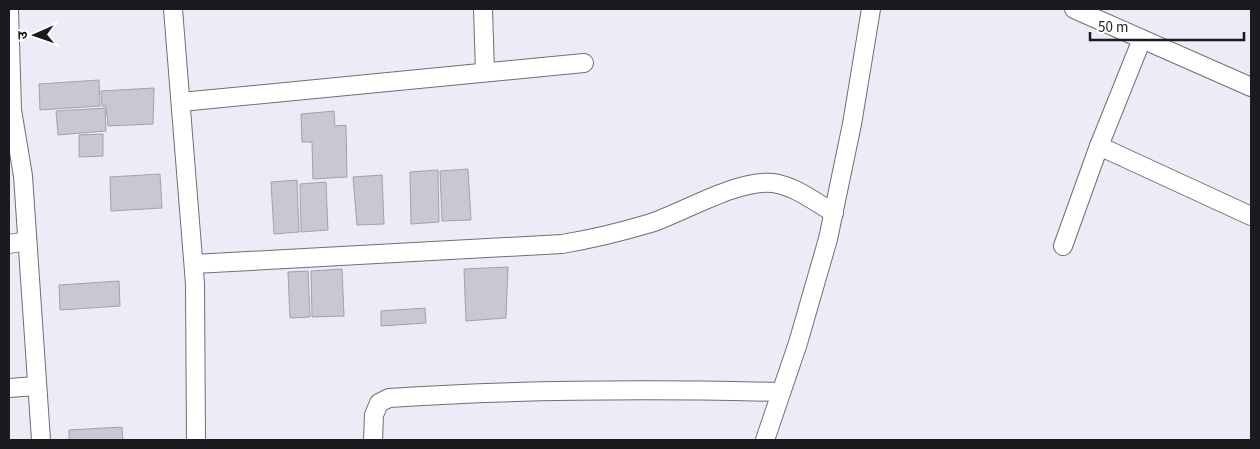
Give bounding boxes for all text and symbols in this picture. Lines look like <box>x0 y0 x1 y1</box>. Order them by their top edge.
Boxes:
north arrow <box>10 10 60 60</box>
scale bar <box>1090 10 1244 42</box>
text: 50 m <box>1098 17 1128 38</box>
text: उ <box>13 30 33 40</box>

